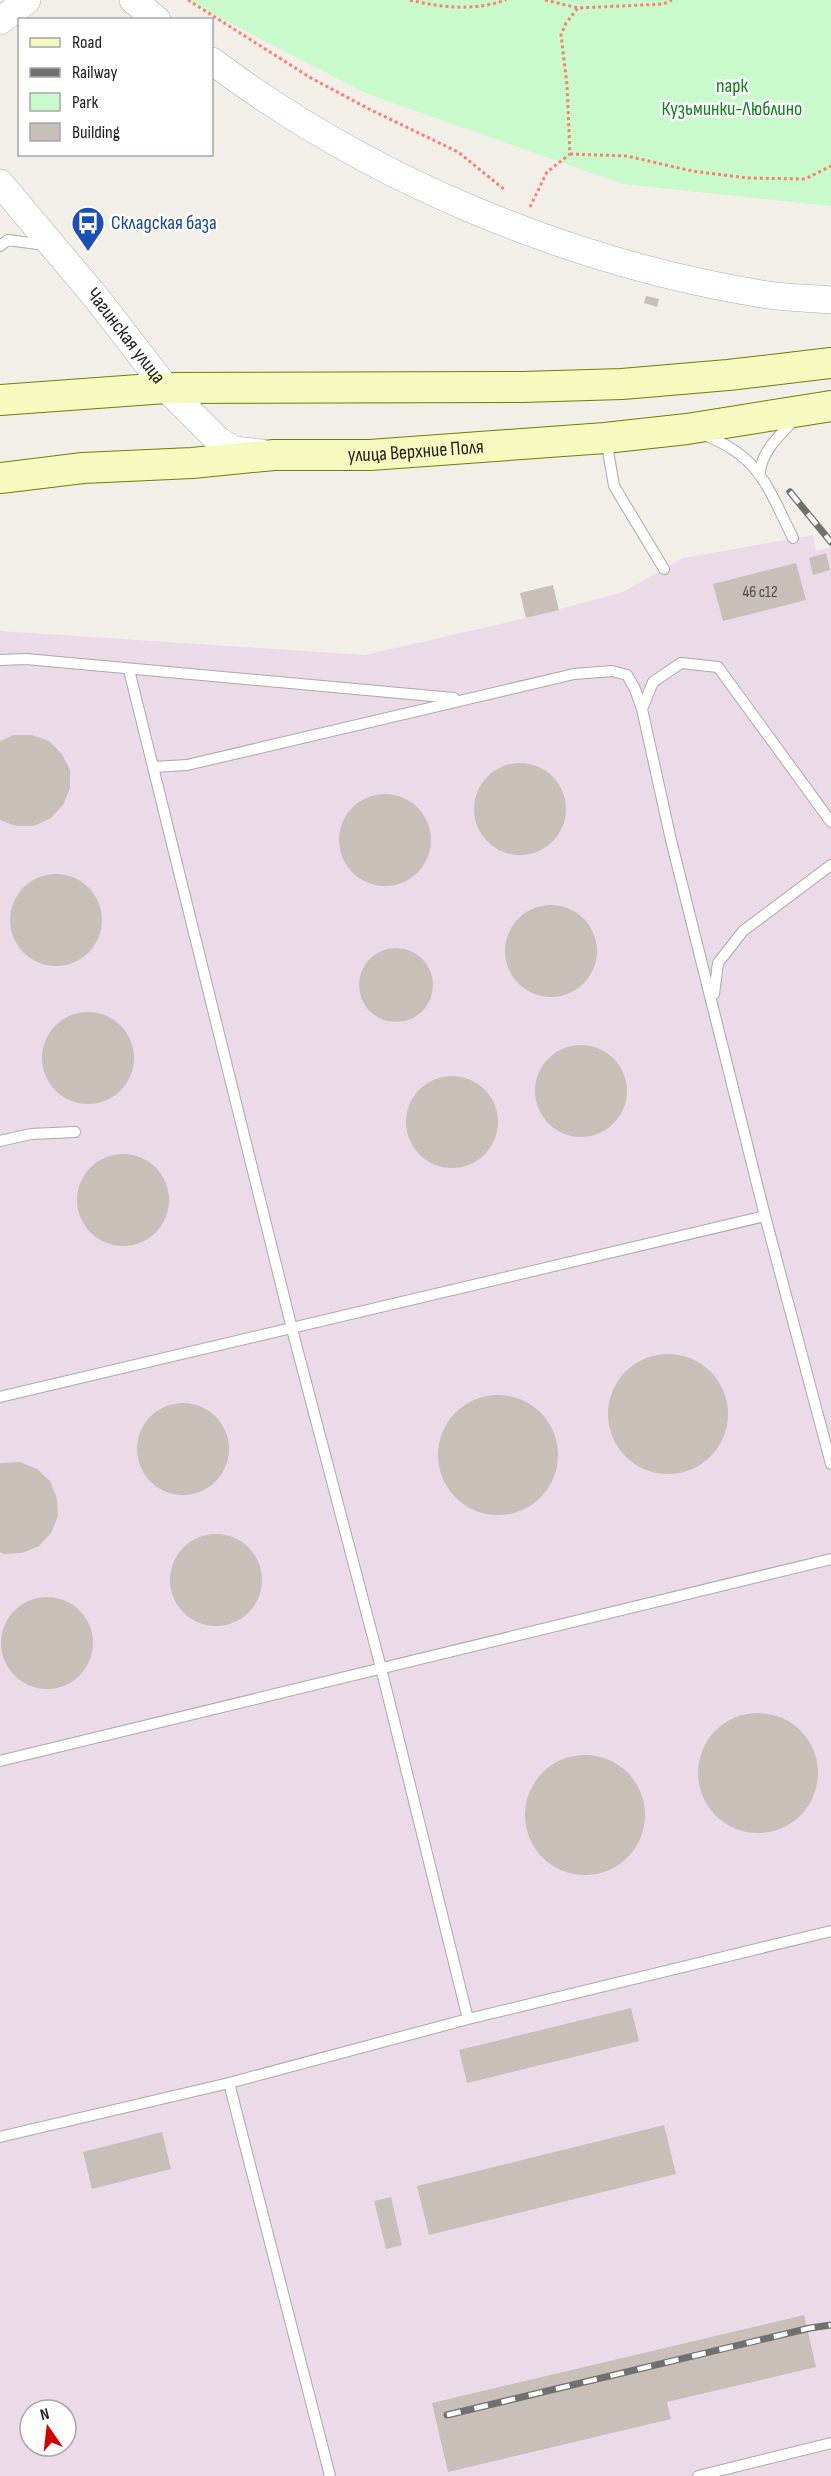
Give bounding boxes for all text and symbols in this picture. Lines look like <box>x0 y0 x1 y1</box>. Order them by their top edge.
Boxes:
legend <box>18 18 213 156</box>
text: Road <box>72 32 102 53</box>
text: Railway <box>72 62 117 83</box>
park label: парк Кузьминки-Люблино <box>662 74 802 121</box>
text: Park <box>72 92 98 113</box>
text: Building <box>72 122 120 143</box>
bus stop icon: Складская база <box>70 205 106 252</box>
place label: Складская база <box>111 211 217 235</box>
street label: Чагинская улица <box>81 283 170 389</box>
street label: улица Верхние Поля <box>348 435 485 467</box>
house number: 46 с12 <box>742 583 778 602</box>
north arrow <box>18 2398 78 2458</box>
text: N <box>38 2405 51 2425</box>

